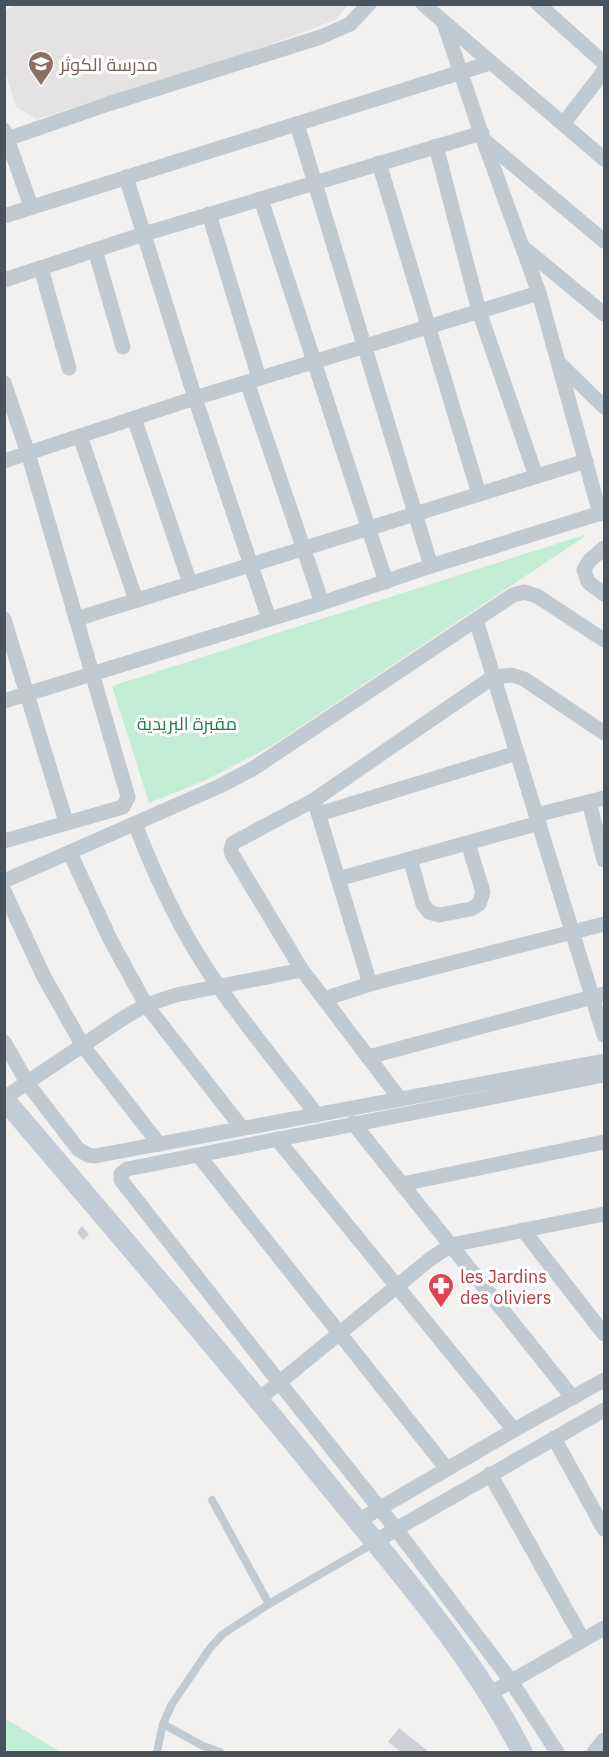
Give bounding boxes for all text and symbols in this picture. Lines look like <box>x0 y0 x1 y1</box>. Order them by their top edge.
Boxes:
school or university icon: مدرسة الكوثر <box>26 49 56 87</box>
place label: مدرسة الكوثر <box>59 53 158 76</box>
park label: مقبرة البريدية <box>137 712 237 735</box>
place label: les Jardins des oliviers <box>460 1265 551 1309</box>
pharmacy icon: les Jardins des oliviers <box>426 1271 456 1309</box>

